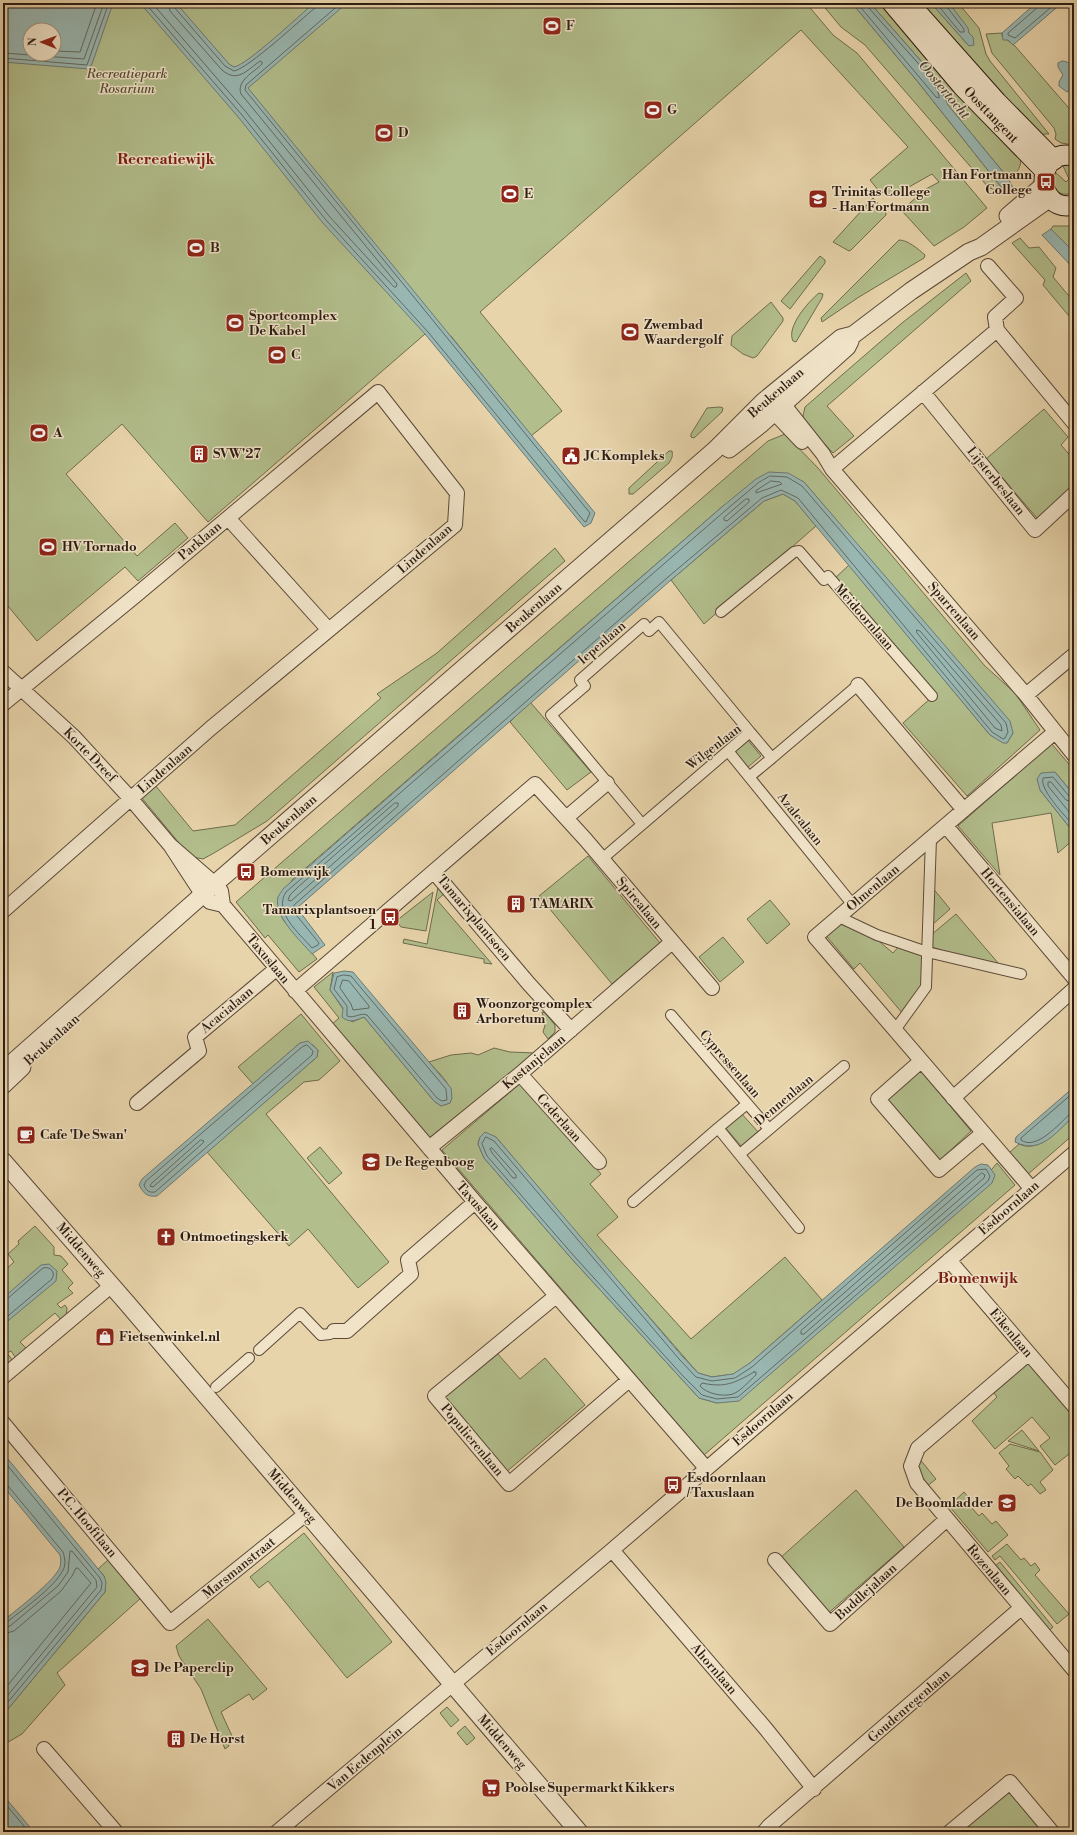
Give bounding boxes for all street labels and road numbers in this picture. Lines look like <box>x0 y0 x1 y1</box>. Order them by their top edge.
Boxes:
street label: Oosttangent <box>960 83 1022 147</box>
street label: Beukenlaan <box>744 364 807 422</box>
street label: Lijsterbeslaan <box>963 443 1029 519</box>
street label: Parklaan <box>175 518 225 564</box>
street label: Lindenlaan <box>394 521 456 577</box>
street label: Beukenlaan <box>502 579 565 637</box>
street label: Sparrenlaan <box>924 579 984 644</box>
street label: Meidoornlaan <box>831 581 897 654</box>
street label: Iepenlaan <box>575 618 629 668</box>
street label: Wilgenlaan <box>683 721 745 774</box>
street label: Korte Dreef <box>60 724 121 787</box>
street label: Lindenlaan <box>134 741 196 797</box>
street label: Azalealaan <box>773 789 826 849</box>
street label: Beukenlaan <box>257 791 320 849</box>
street label: Olmenlaan <box>843 861 903 915</box>
street label: Hortensialaan <box>977 865 1043 939</box>
street label: Tamarixplantsoen <box>433 872 515 964</box>
street label: Spirealaan <box>613 874 665 932</box>
street label: Taxuslaan <box>243 931 293 987</box>
street label: Acacialaan <box>197 983 257 1037</box>
street label: Beukenlaan <box>20 1011 83 1070</box>
street label: Cypressenlaan <box>696 1027 764 1102</box>
street label: Kastanjelaan <box>499 1031 569 1093</box>
street label: Dennenlaan <box>752 1071 817 1129</box>
street label: Cederlaan <box>533 1090 585 1146</box>
street label: Esdoornlaan <box>975 1177 1043 1239</box>
street label: Taxuslaan <box>452 1178 504 1234</box>
street label: Middenweg <box>53 1219 109 1281</box>
street label: Eikenlaan <box>986 1305 1036 1361</box>
street label: Esdoornlaan <box>729 1388 797 1450</box>
street label: Populierenlaan <box>437 1401 507 1480</box>
street label: Middenweg <box>264 1465 320 1527</box>
street label: P.C. Hooftlaan <box>54 1485 121 1561</box>
street label: Marsmanstraat <box>199 1534 279 1602</box>
street label: Rozenlaan <box>963 1541 1015 1599</box>
street label: Buddlejalaan <box>831 1560 900 1624</box>
street label: Esdoornlaan <box>483 1599 551 1659</box>
street label: Ahornlaan <box>687 1639 741 1698</box>
street label: Goudenregenlaan <box>865 1666 954 1746</box>
street label: Middenweg <box>474 1711 530 1773</box>
street label: Van Eedenplein <box>324 1723 406 1795</box>

